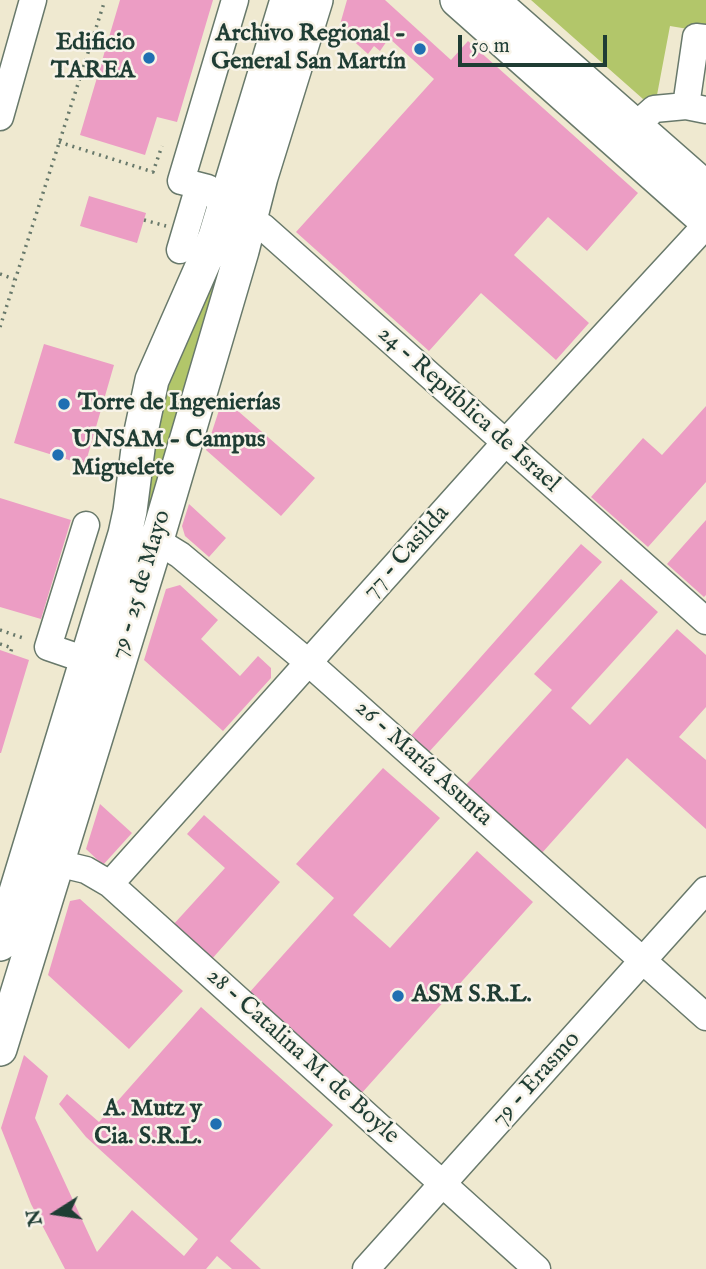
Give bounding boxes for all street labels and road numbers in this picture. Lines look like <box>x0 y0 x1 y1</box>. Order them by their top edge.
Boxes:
street label: 24 - República de Israel <box>371 321 565 499</box>
street label: 77 - Casilda <box>357 500 457 606</box>
street label: 79 - 25 de Mayo <box>106 507 178 663</box>
street label: 26 - María Asunta <box>348 695 498 833</box>
street label: 28 - Catalina M. de Boyle <box>200 963 404 1151</box>
street label: 79 - Erasmo <box>486 1026 588 1134</box>

